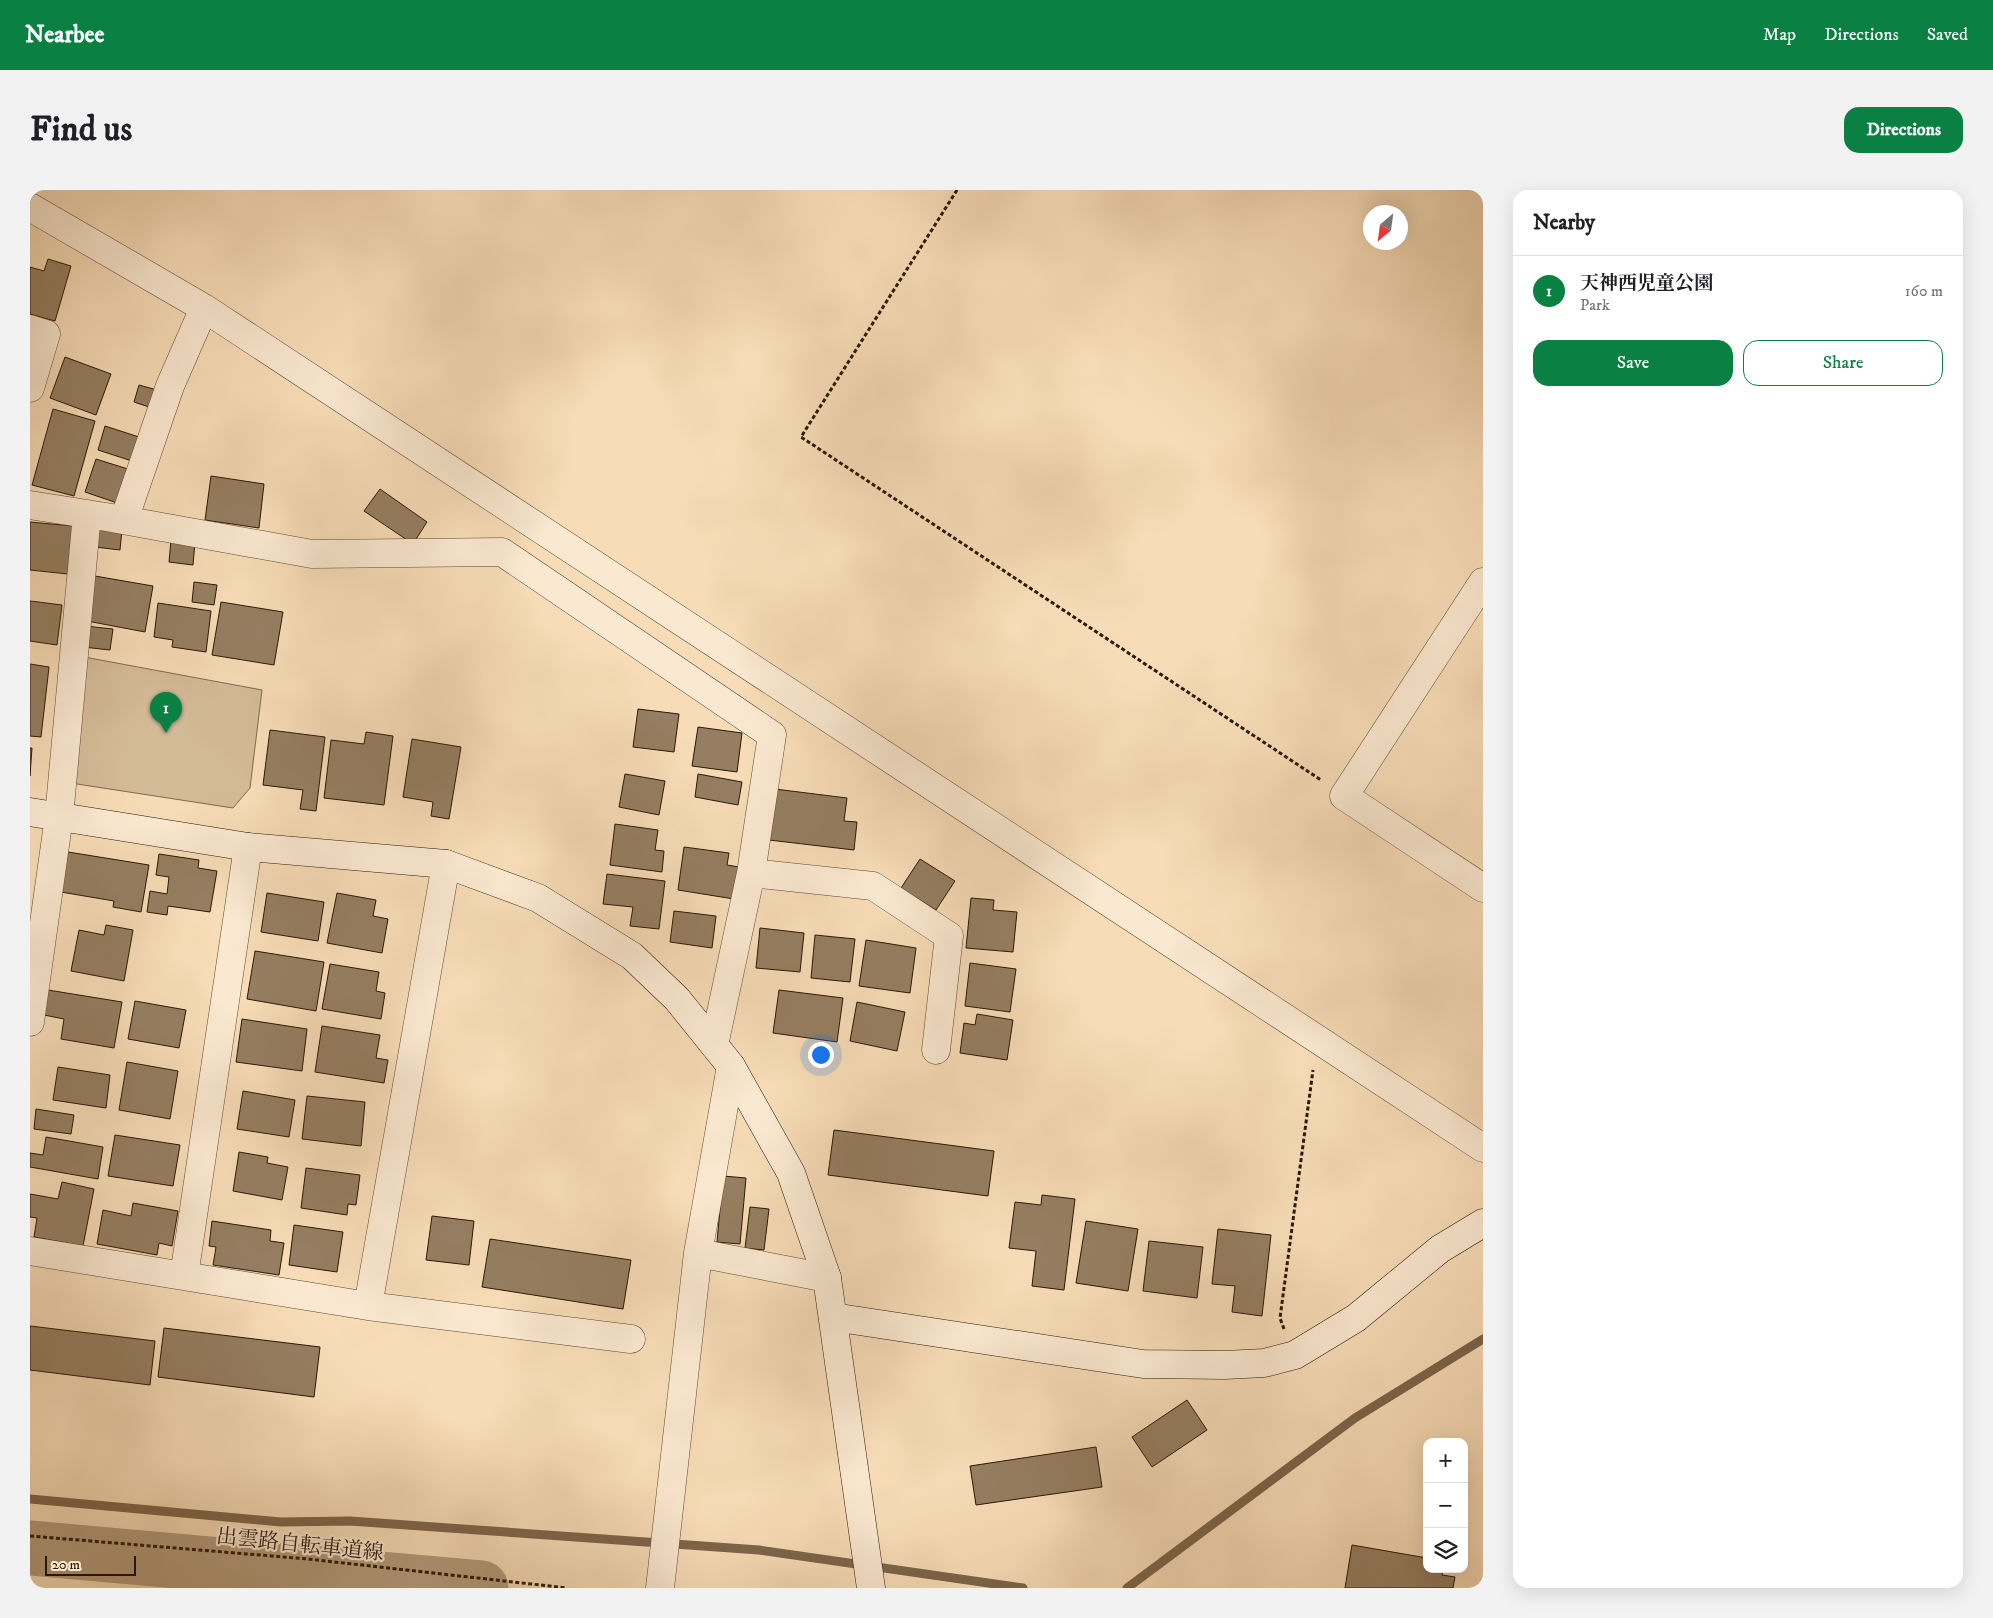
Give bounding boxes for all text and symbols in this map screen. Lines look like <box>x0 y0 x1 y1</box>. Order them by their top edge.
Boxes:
text: Nearbee <box>25 20 104 50</box>
text: Map <box>1763 24 1796 46</box>
text: Directions <box>1824 24 1899 46</box>
text: Saved <box>1927 24 1968 46</box>
button: Directions <box>1844 107 1963 153</box>
text: Find us <box>30 108 132 152</box>
north arrow <box>1363 205 1408 250</box>
text: Nearby <box>1533 210 1595 236</box>
text: 天神西児童公園 <box>1580 272 1713 295</box>
text: 1 <box>1546 281 1552 301</box>
text: 160 m <box>1905 281 1943 301</box>
text: Park <box>1580 295 1610 315</box>
button: Save <box>1533 340 1733 386</box>
button: Share <box>1743 340 1943 386</box>
pin: 1 <box>150 692 182 733</box>
your location <box>808 1042 834 1068</box>
map controls <box>1423 1438 1468 1573</box>
button: + <box>1423 1438 1468 1483</box>
button: − <box>1423 1483 1468 1528</box>
street label: 出雲路自転車道線 <box>215 1523 385 1567</box>
button: layers <box>1423 1528 1468 1573</box>
scale bar <box>45 1553 136 1576</box>
text: 20 m <box>52 1556 80 1574</box>

